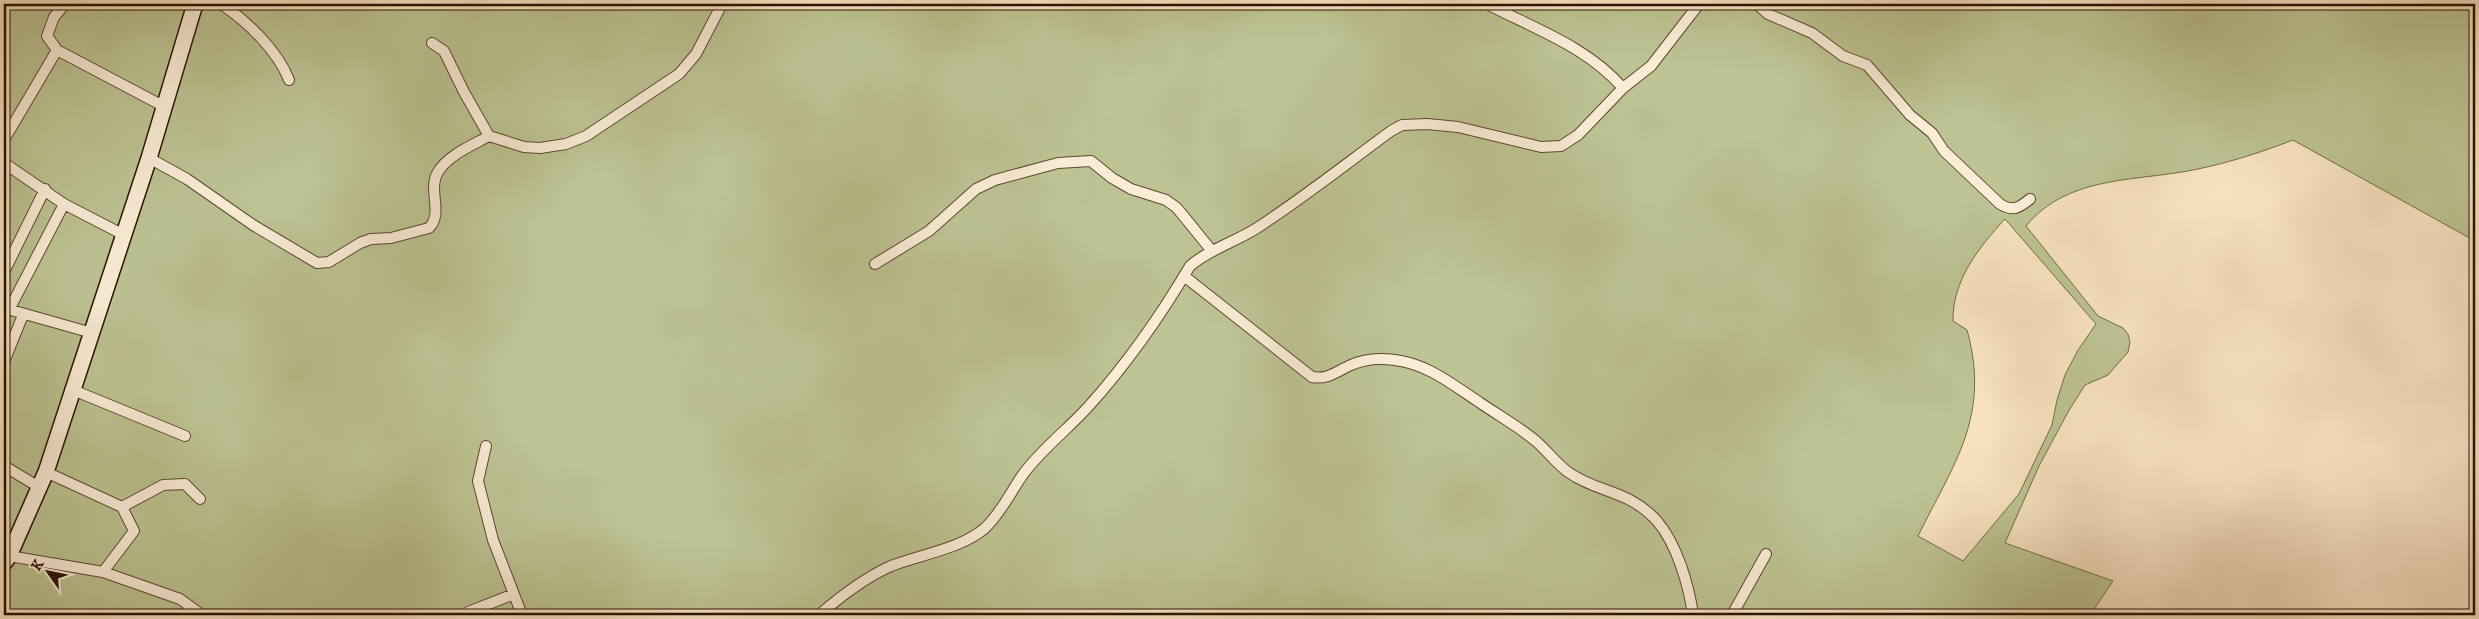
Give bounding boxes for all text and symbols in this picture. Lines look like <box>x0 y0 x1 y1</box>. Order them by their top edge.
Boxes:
north arrow <box>22 546 72 596</box>
text: K <box>28 555 49 574</box>

